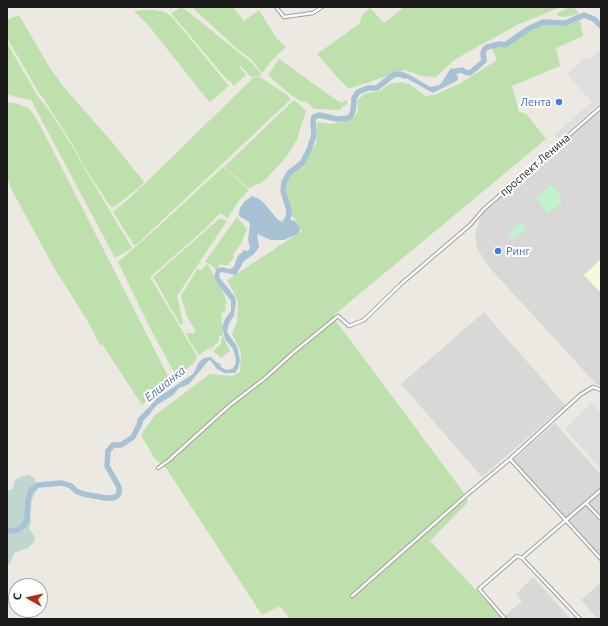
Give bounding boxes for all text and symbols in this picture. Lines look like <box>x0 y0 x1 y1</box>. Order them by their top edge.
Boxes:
place label: Лента <box>520 95 551 109</box>
marker: Лента <box>554 97 564 107</box>
street label: проспект Ленина <box>497 131 573 199</box>
place label: Ринг <box>506 244 530 258</box>
marker: Ринг <box>493 246 503 256</box>
water label: Елшанка <box>142 363 188 405</box>
north arrow <box>8 578 48 618</box>
text: С <box>11 592 24 601</box>

